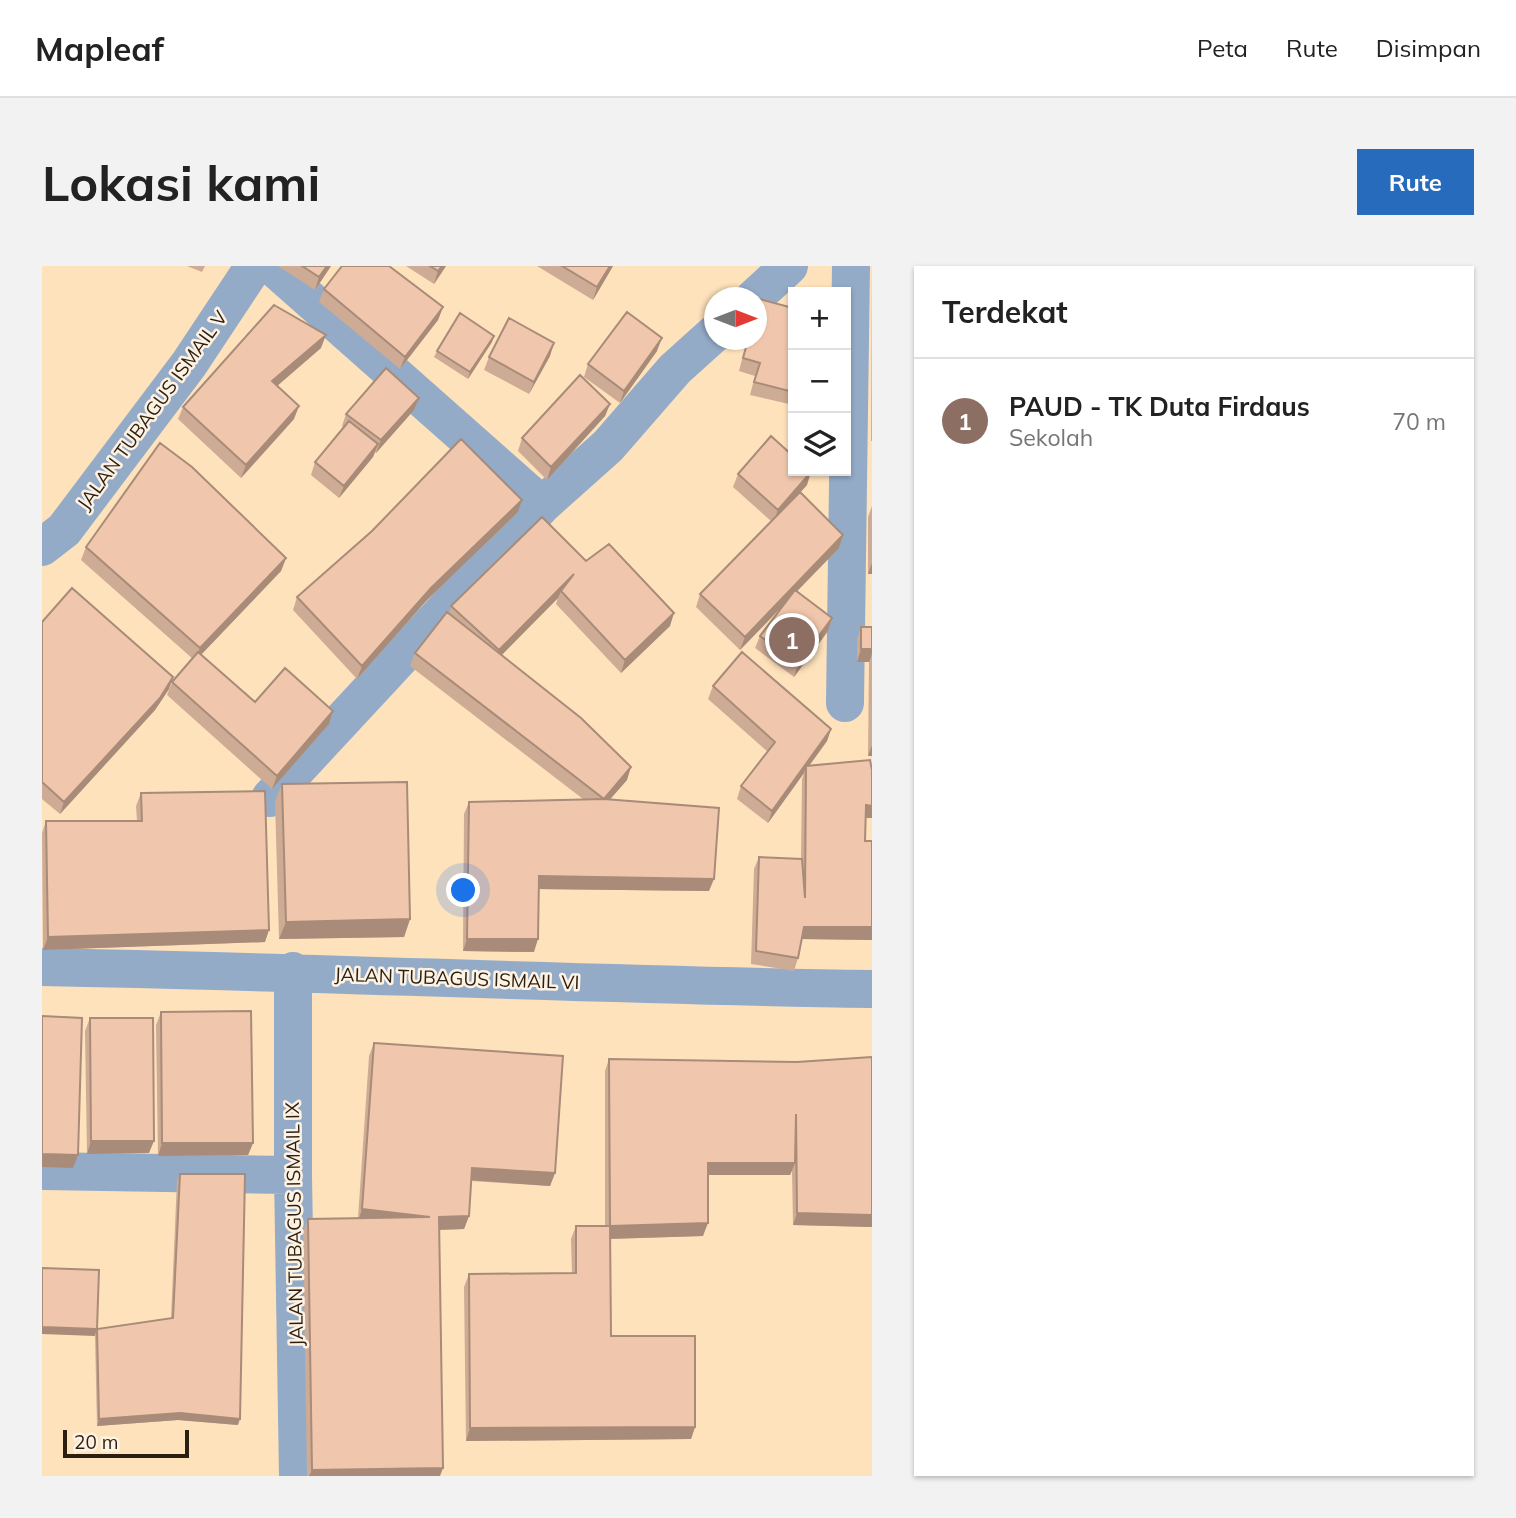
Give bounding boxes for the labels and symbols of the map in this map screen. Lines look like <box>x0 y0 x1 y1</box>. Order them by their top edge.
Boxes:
north arrow <box>704 287 767 350</box>
street label: JALAN TUBAGUS ISMAIL V <box>72 305 233 514</box>
pin: 1 <box>769 614 815 666</box>
your location <box>446 873 480 907</box>
street label: JALAN TUBAGUS ISMAIL VI <box>334 962 580 994</box>
street label: JALAN TUBAGUS ISMAIL IX <box>280 1101 308 1346</box>
scale bar <box>63 1427 189 1459</box>

